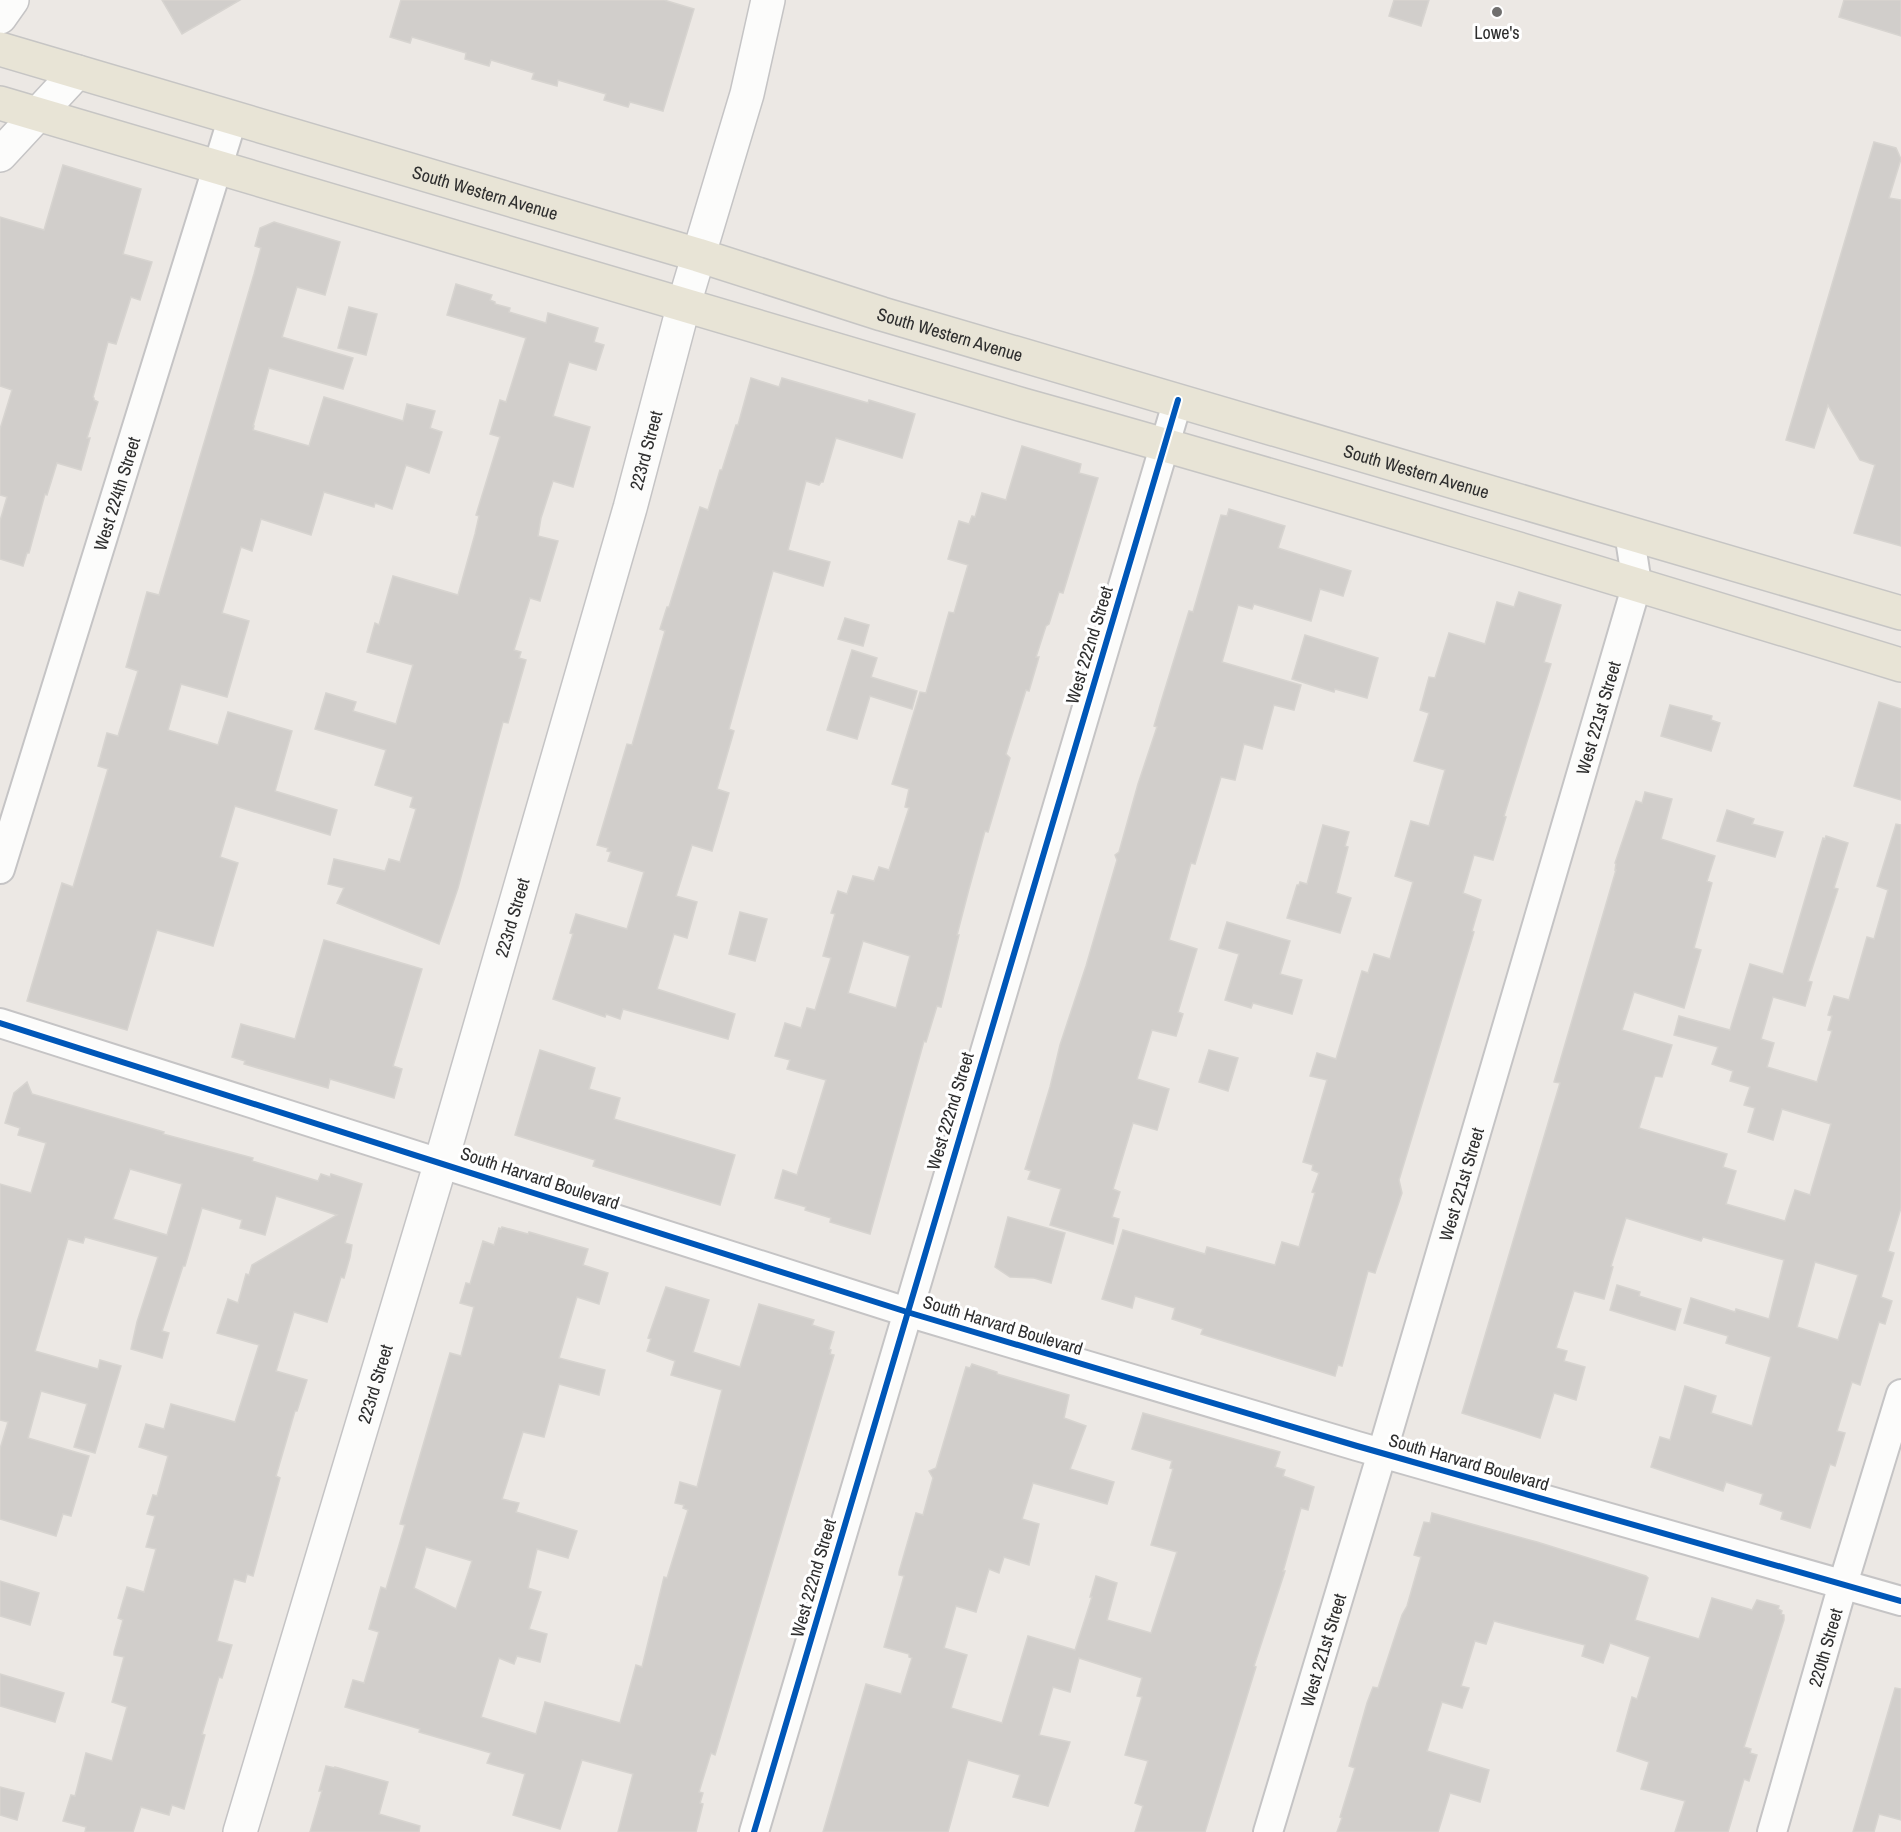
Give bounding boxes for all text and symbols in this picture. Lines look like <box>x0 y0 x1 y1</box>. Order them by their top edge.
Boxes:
marker: Lowe's <box>1490 5 1504 19</box>
place label: Lowe's <box>1474 20 1520 45</box>
street label: South Western Avenue <box>410 159 561 226</box>
street label: South Western Avenue <box>874 301 1026 367</box>
street label: 223rd Street <box>623 408 668 493</box>
street label: West 224th Street <box>87 434 146 554</box>
street label: South Western Avenue <box>1341 438 1492 504</box>
street label: West 222nd Street <box>1059 583 1119 707</box>
street label: West 221st Street <box>1569 658 1626 778</box>
street label: 223rd Street <box>488 875 535 960</box>
street label: West 222nd Street <box>920 1049 980 1173</box>
street label: West 221st Street <box>1432 1124 1489 1244</box>
street label: South Harvard Boulevard <box>457 1141 623 1215</box>
street label: South Harvard Boulevard <box>920 1289 1086 1361</box>
street label: 223rd Street <box>351 1341 398 1426</box>
street label: South Harvard Boulevard <box>1386 1427 1552 1497</box>
street label: West 222nd Street <box>784 1516 842 1640</box>
street label: West 221st Street <box>1294 1590 1352 1710</box>
street label: 220th Street <box>1802 1605 1848 1690</box>

